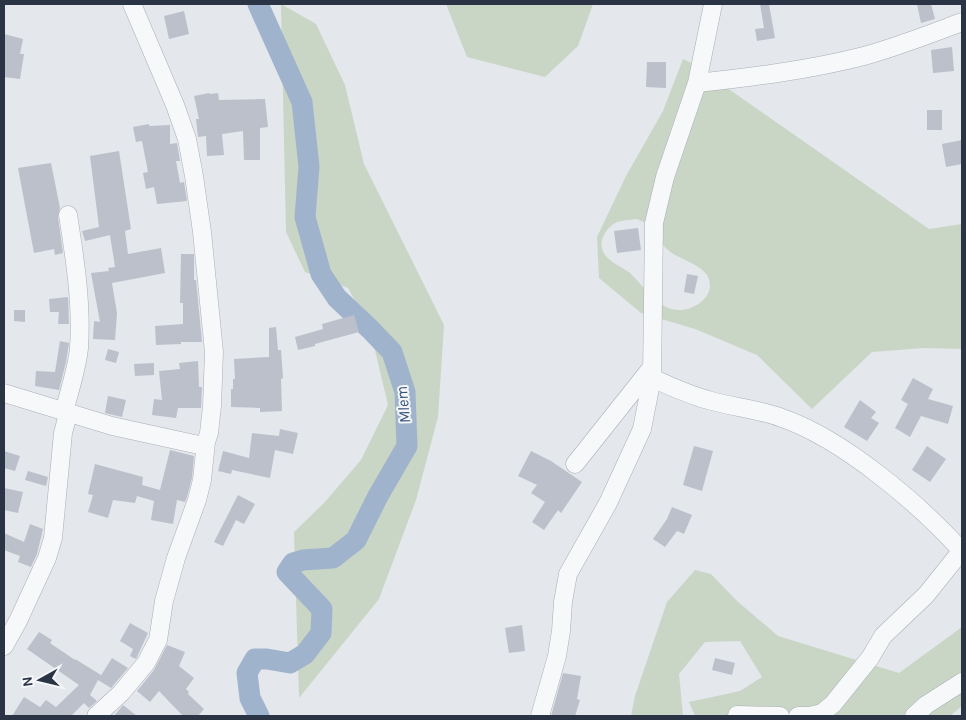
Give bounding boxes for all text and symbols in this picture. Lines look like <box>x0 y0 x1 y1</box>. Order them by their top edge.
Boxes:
water label: Mlem <box>392 386 414 424</box>
north arrow <box>15 655 65 705</box>
text: N <box>19 676 37 688</box>

